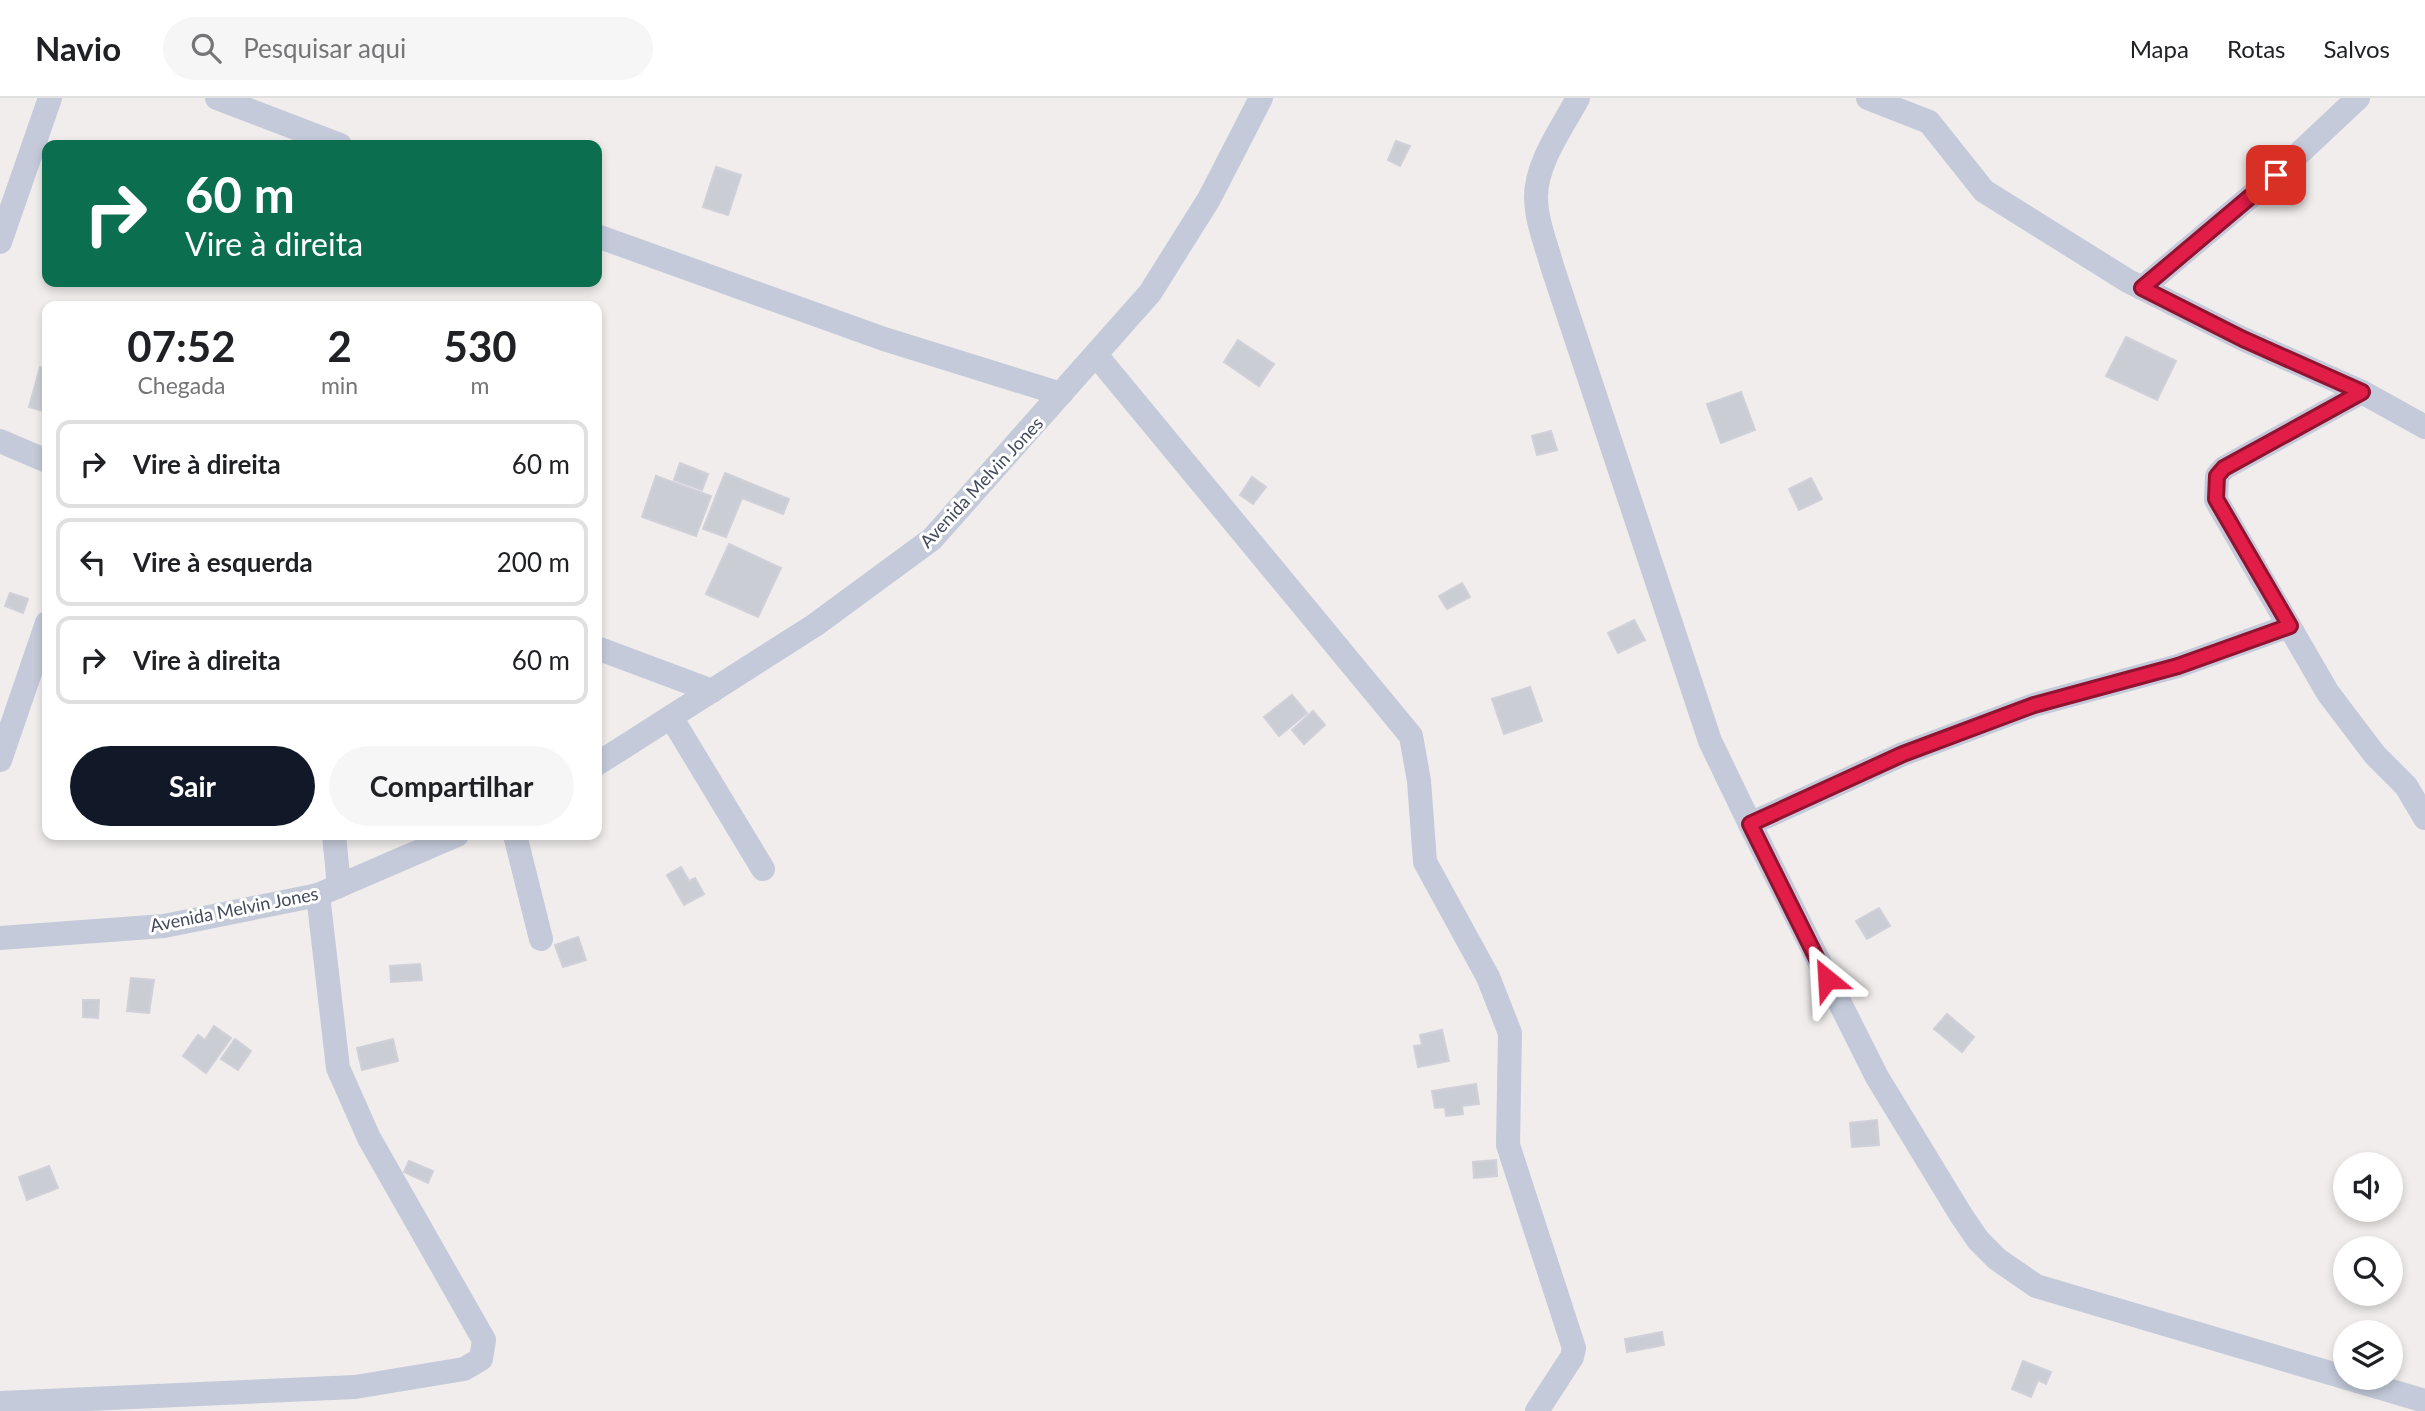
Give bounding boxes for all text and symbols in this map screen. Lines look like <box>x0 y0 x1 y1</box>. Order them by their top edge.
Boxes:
search box <box>163 17 653 80</box>
text: Navio <box>35 28 121 68</box>
icon: search <box>187 29 225 67</box>
text: Pesquisar aqui <box>243 32 406 64</box>
text: Mapa <box>2130 34 2189 63</box>
text: Rotas <box>2227 34 2286 63</box>
text: Salvos <box>2324 34 2390 63</box>
pin <box>2246 145 2306 205</box>
icon: arrive <box>2257 156 2295 194</box>
text: 60 m <box>185 165 295 223</box>
icon: right <box>70 168 161 259</box>
text: Vire à direita <box>185 224 363 263</box>
text: 07:52 <box>127 321 236 371</box>
text: 2 <box>327 321 352 371</box>
text: 530 <box>444 321 517 371</box>
text: Chegada <box>137 371 225 399</box>
text: min <box>321 371 358 399</box>
text: m <box>471 371 490 399</box>
street label: Avenida Melvin Jones <box>915 412 1047 552</box>
icon: right <box>74 445 112 483</box>
text: Vire à direita <box>133 448 281 480</box>
text: 60 m <box>512 448 570 480</box>
icon: left <box>74 543 112 581</box>
text: Vire à esquerda <box>133 546 313 578</box>
text: 200 m <box>497 546 570 578</box>
icon: right <box>74 641 112 679</box>
text: Vire à direita <box>133 644 281 676</box>
text: 60 m <box>512 644 570 676</box>
button: Sair <box>70 746 315 826</box>
button: Compartilhar <box>329 746 574 826</box>
street label: Avenida Melvin Jones <box>148 882 320 936</box>
position arrow <box>1790 942 1864 1016</box>
map controls <box>2333 1152 2403 1390</box>
button: sound <box>2333 1152 2403 1222</box>
button: search <box>2333 1236 2403 1306</box>
button: layers <box>2333 1320 2403 1390</box>

